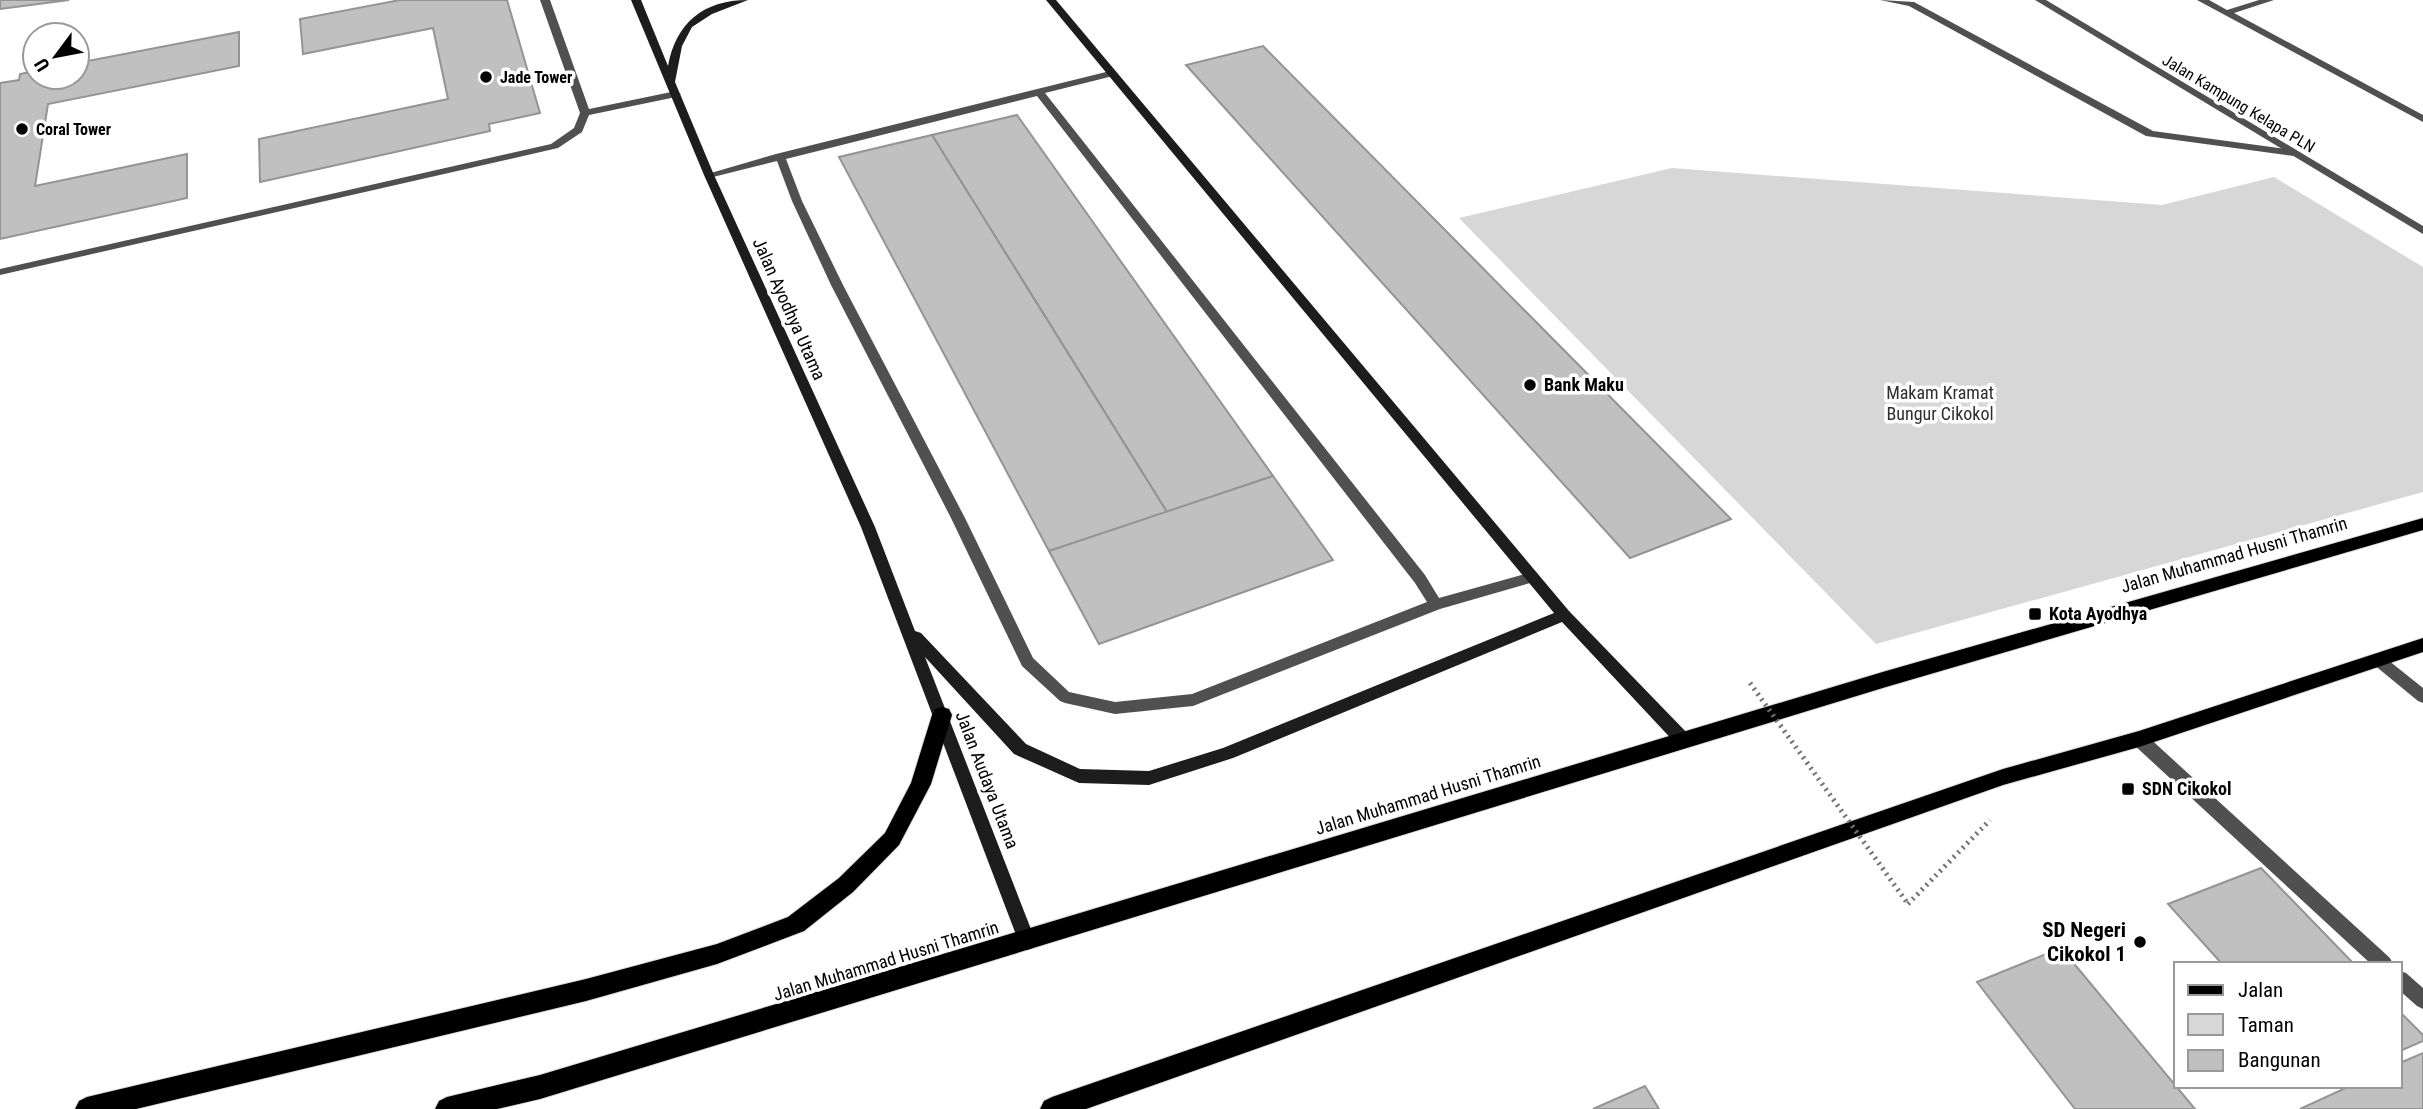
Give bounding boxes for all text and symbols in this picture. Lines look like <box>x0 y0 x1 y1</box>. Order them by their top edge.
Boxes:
north arrow <box>21 21 91 91</box>
street label: Jalan Kampung Kelapa PLN <box>2159 50 2318 157</box>
text: U <box>29 54 55 75</box>
place label: Jade Tower <box>500 68 572 87</box>
marker: Jade Tower <box>478 69 494 85</box>
place label: Coral Tower <box>36 120 111 139</box>
marker: Coral Tower <box>14 121 30 137</box>
street label: Jalan Ayodhya Utama <box>749 235 830 383</box>
place label: Bank Maku <box>1544 374 1624 395</box>
marker: Bank Maku <box>1522 377 1538 393</box>
park label: Makam Kramat Bungur Cikokol <box>1886 382 1994 424</box>
street label: Jalan Muhammad Husni Thamrin <box>2118 512 2350 597</box>
place label: Kota Ayodhya <box>2049 603 2147 624</box>
marker: Kota Ayodhya <box>2027 606 2043 622</box>
street label: Jalan Audaya Utama <box>952 708 1023 852</box>
street label: Jalan Muhammad Husni Thamrin <box>1313 750 1543 839</box>
place label: SDN Cikokol <box>2142 778 2232 799</box>
marker: SDN Cikokol <box>2120 781 2136 797</box>
street label: Jalan Muhammad Husni Thamrin <box>771 916 1001 1005</box>
place label: SD Negeri Cikokol 1 <box>2042 918 2126 966</box>
marker: SD Negeri Cikokol 1 <box>2132 934 2148 950</box>
legend <box>2174 962 2402 1088</box>
text: Jalan <box>2238 978 2283 1002</box>
text: Taman <box>2238 1013 2294 1037</box>
text: Bangunan <box>2238 1048 2321 1072</box>

